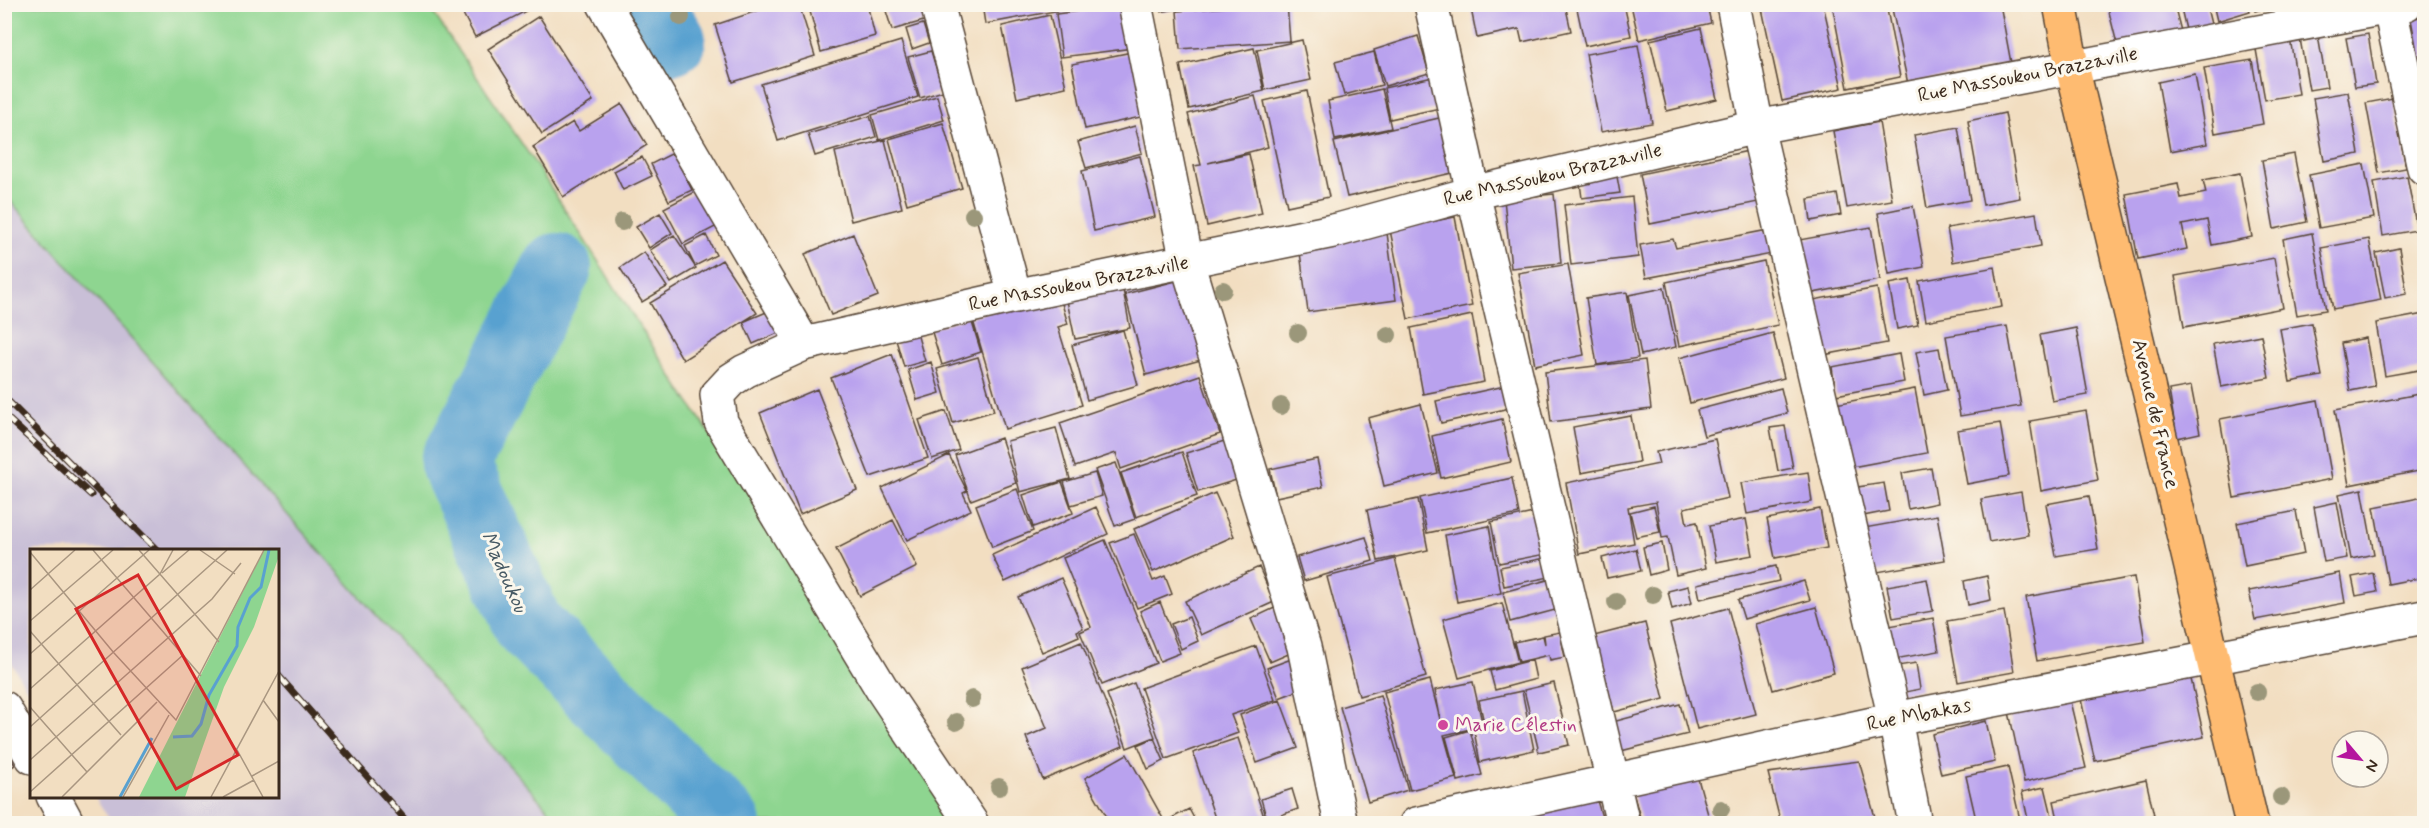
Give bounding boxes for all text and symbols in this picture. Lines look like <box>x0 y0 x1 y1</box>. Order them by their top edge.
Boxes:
street label: Rue Massoukou Brazzaville <box>1916 40 2140 110</box>
street label: Rue Massoukou Brazzaville <box>1441 137 1665 213</box>
street label: Rue Massoukou Brazzaville <box>967 249 1191 319</box>
street label: Avenue de France <box>2125 337 2185 492</box>
water label: Madoukou <box>474 527 535 619</box>
inset map <box>30 549 279 798</box>
street label: Rue Mbakas <box>1865 692 1974 738</box>
place label: Marie Célestin <box>1455 712 1577 739</box>
marker: Marie Célestin <box>1436 718 1450 732</box>
north arrow <box>2330 729 2390 789</box>
text: N <box>2360 756 2384 775</box>

